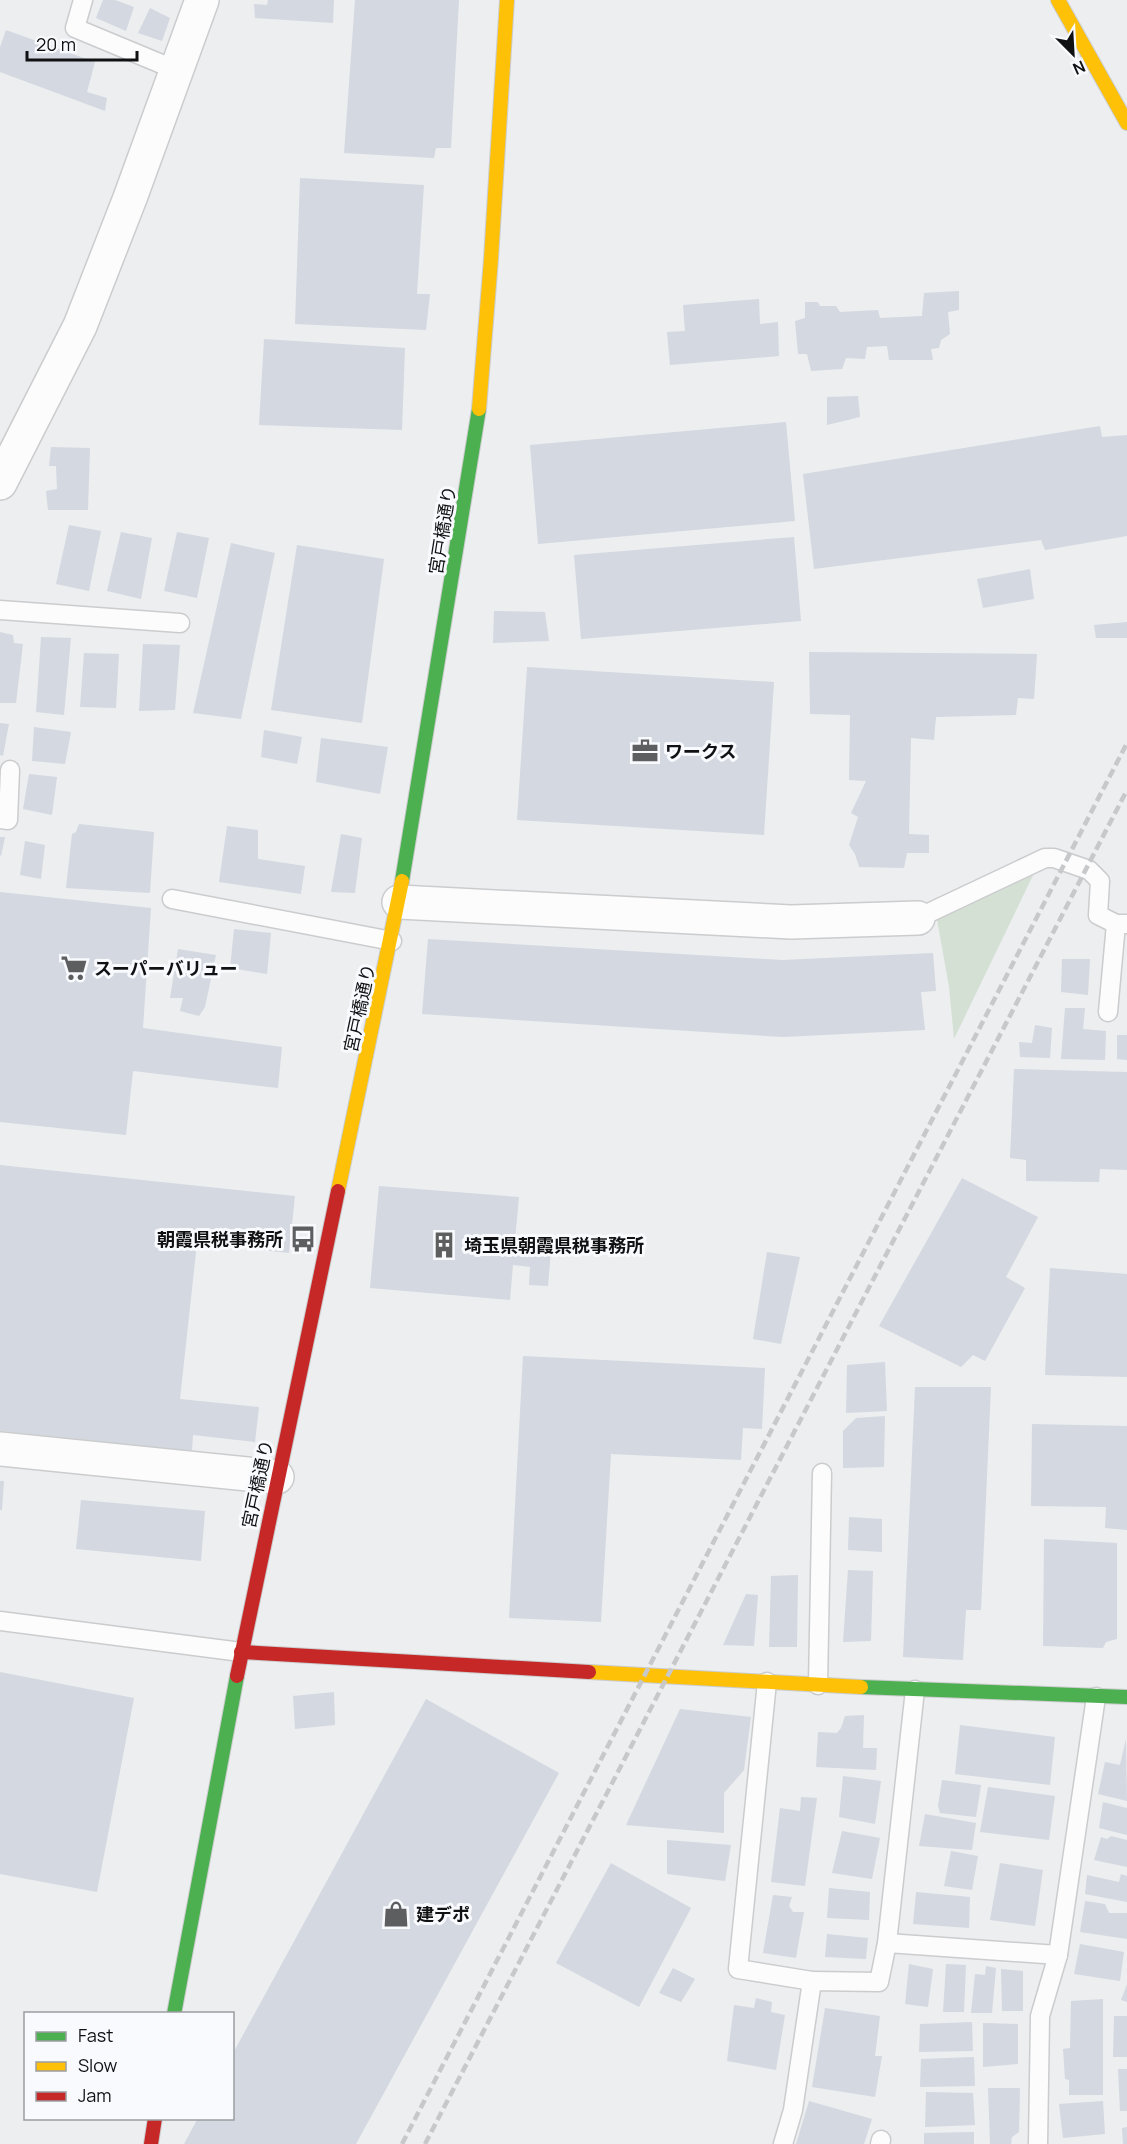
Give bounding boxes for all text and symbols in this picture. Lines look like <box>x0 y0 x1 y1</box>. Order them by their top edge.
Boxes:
scale bar <box>27 24 136 62</box>
north arrow <box>1043 24 1103 84</box>
text: 20 m <box>36 32 76 56</box>
text: N <box>1069 55 1089 80</box>
street label: 宮戸橋通り <box>423 484 461 576</box>
office icon: ワークス <box>630 736 660 766</box>
place label: ワークス <box>665 739 736 763</box>
supermarket icon: スーパーバリュー <box>59 953 89 983</box>
place label: スーパーバリュー <box>94 956 238 980</box>
street label: 宮戸橋通り <box>338 961 380 1055</box>
bus stop icon: 朝霞県税事務所 <box>288 1224 318 1254</box>
place label: 朝霞県税事務所 <box>157 1227 283 1251</box>
building icon: 埼玉県朝霞県税事務所 <box>429 1230 459 1260</box>
place label: 埼玉県朝霞県税事務所 <box>464 1233 644 1257</box>
street label: 宮戸橋通り <box>236 1437 278 1531</box>
shop icon: 建デポ <box>381 1899 411 1929</box>
place label: 建デポ <box>416 1902 470 1926</box>
legend <box>24 2012 234 2120</box>
text: Fast <box>78 2023 113 2047</box>
text: Slow <box>78 2053 118 2077</box>
text: Jam <box>78 2083 112 2107</box>

